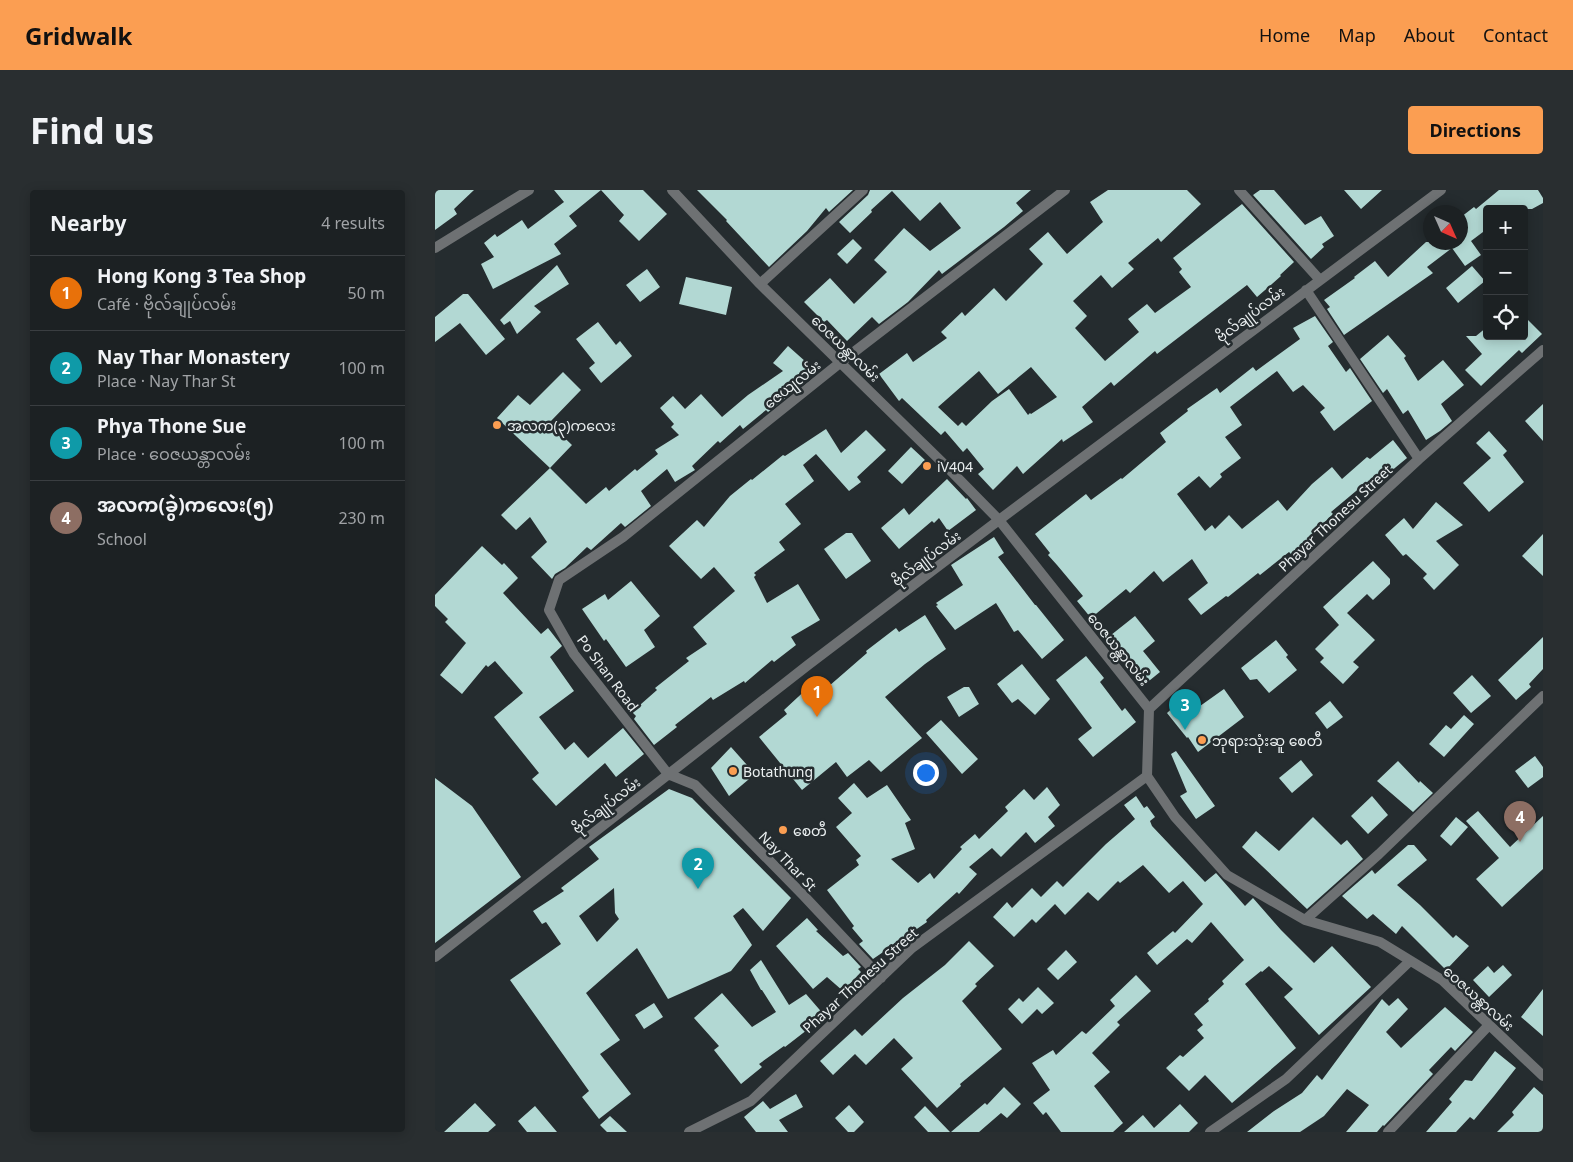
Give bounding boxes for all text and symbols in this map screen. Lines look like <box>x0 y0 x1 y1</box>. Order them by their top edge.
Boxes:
text: Gridwalk <box>25 19 132 52</box>
text: Home <box>1259 23 1310 47</box>
text: Map <box>1338 23 1376 47</box>
text: About <box>1404 23 1455 47</box>
text: Contact <box>1483 23 1548 47</box>
button: Directions <box>1408 106 1543 154</box>
text: Find us <box>30 107 154 154</box>
north arrow <box>1423 205 1468 250</box>
map controls <box>1483 205 1528 340</box>
button: + <box>1483 205 1528 250</box>
text: Nearby <box>50 209 126 237</box>
text: 4 results <box>321 212 385 234</box>
button: − <box>1483 250 1528 295</box>
text: Hong Kong 3 Tea Shop <box>97 263 306 289</box>
text: 1 <box>61 282 71 304</box>
text: 50 m <box>348 282 385 304</box>
street label: ဗိုလ်ချုပ်လမ်း <box>1212 282 1290 349</box>
text: Café · ဗိုလ်ချုပ်လမ်း <box>97 293 236 315</box>
button: locate <box>1483 295 1528 340</box>
street label: ဝေဇယန္တာလမ်း <box>805 310 885 388</box>
text: Nay Thar Monastery <box>97 344 290 370</box>
street label: ဇေယျလမ်း <box>760 355 826 415</box>
text: 2 <box>61 357 71 379</box>
text: 100 m <box>338 357 385 379</box>
text: Place · Nay Thar St <box>97 370 236 392</box>
text: Phya Thone Sue <box>97 413 246 439</box>
place label: အလက(၃)ကလေး <box>507 416 616 438</box>
marker: အလက(၃)ကလေး <box>491 419 503 431</box>
text: 3 <box>61 432 71 454</box>
text: 100 m <box>338 432 385 454</box>
text: Place · ဝေဇယန္တာလမ်း <box>97 443 250 465</box>
place label: iV404 <box>937 457 973 476</box>
marker: iV404 <box>921 460 933 472</box>
street label: Phayar Thonesu Street <box>1274 460 1396 576</box>
text: အလက(ခွဲ)ကလေး(၅) <box>97 492 273 518</box>
text: 4 <box>61 507 71 529</box>
text: 230 m <box>338 507 385 529</box>
street label: ဗိုလ်ချုပ်လမ်း <box>888 526 966 593</box>
text: School <box>97 528 147 550</box>
street label: ဝေဇယန္တာလမ်း <box>1081 609 1154 691</box>
street label: Po Shan Road <box>573 631 643 715</box>
pin: 1 <box>801 676 833 717</box>
pin: 3 <box>1169 689 1201 730</box>
place label: ဘုရားသုံးဆူ စေတီ <box>1212 731 1322 753</box>
marker: ဘုရားသုံးဆူ စေတီ <box>1196 734 1208 746</box>
your location <box>913 760 939 786</box>
place label: Botathung <box>743 762 813 781</box>
marker: Botathung <box>727 765 739 777</box>
street label: ဗိုလ်ချုပ်လမ်း <box>568 772 646 840</box>
pin: 4 <box>1504 801 1536 842</box>
place label: စေတီ <box>793 821 827 840</box>
marker: စေတီ <box>777 824 789 836</box>
street label: Nay Thar St <box>755 827 821 895</box>
pin: 2 <box>682 848 714 889</box>
street label: Phayar Thonesu Street <box>798 923 922 1037</box>
street label: ဝေဇယန္တာလမ်း <box>1438 961 1518 1037</box>

